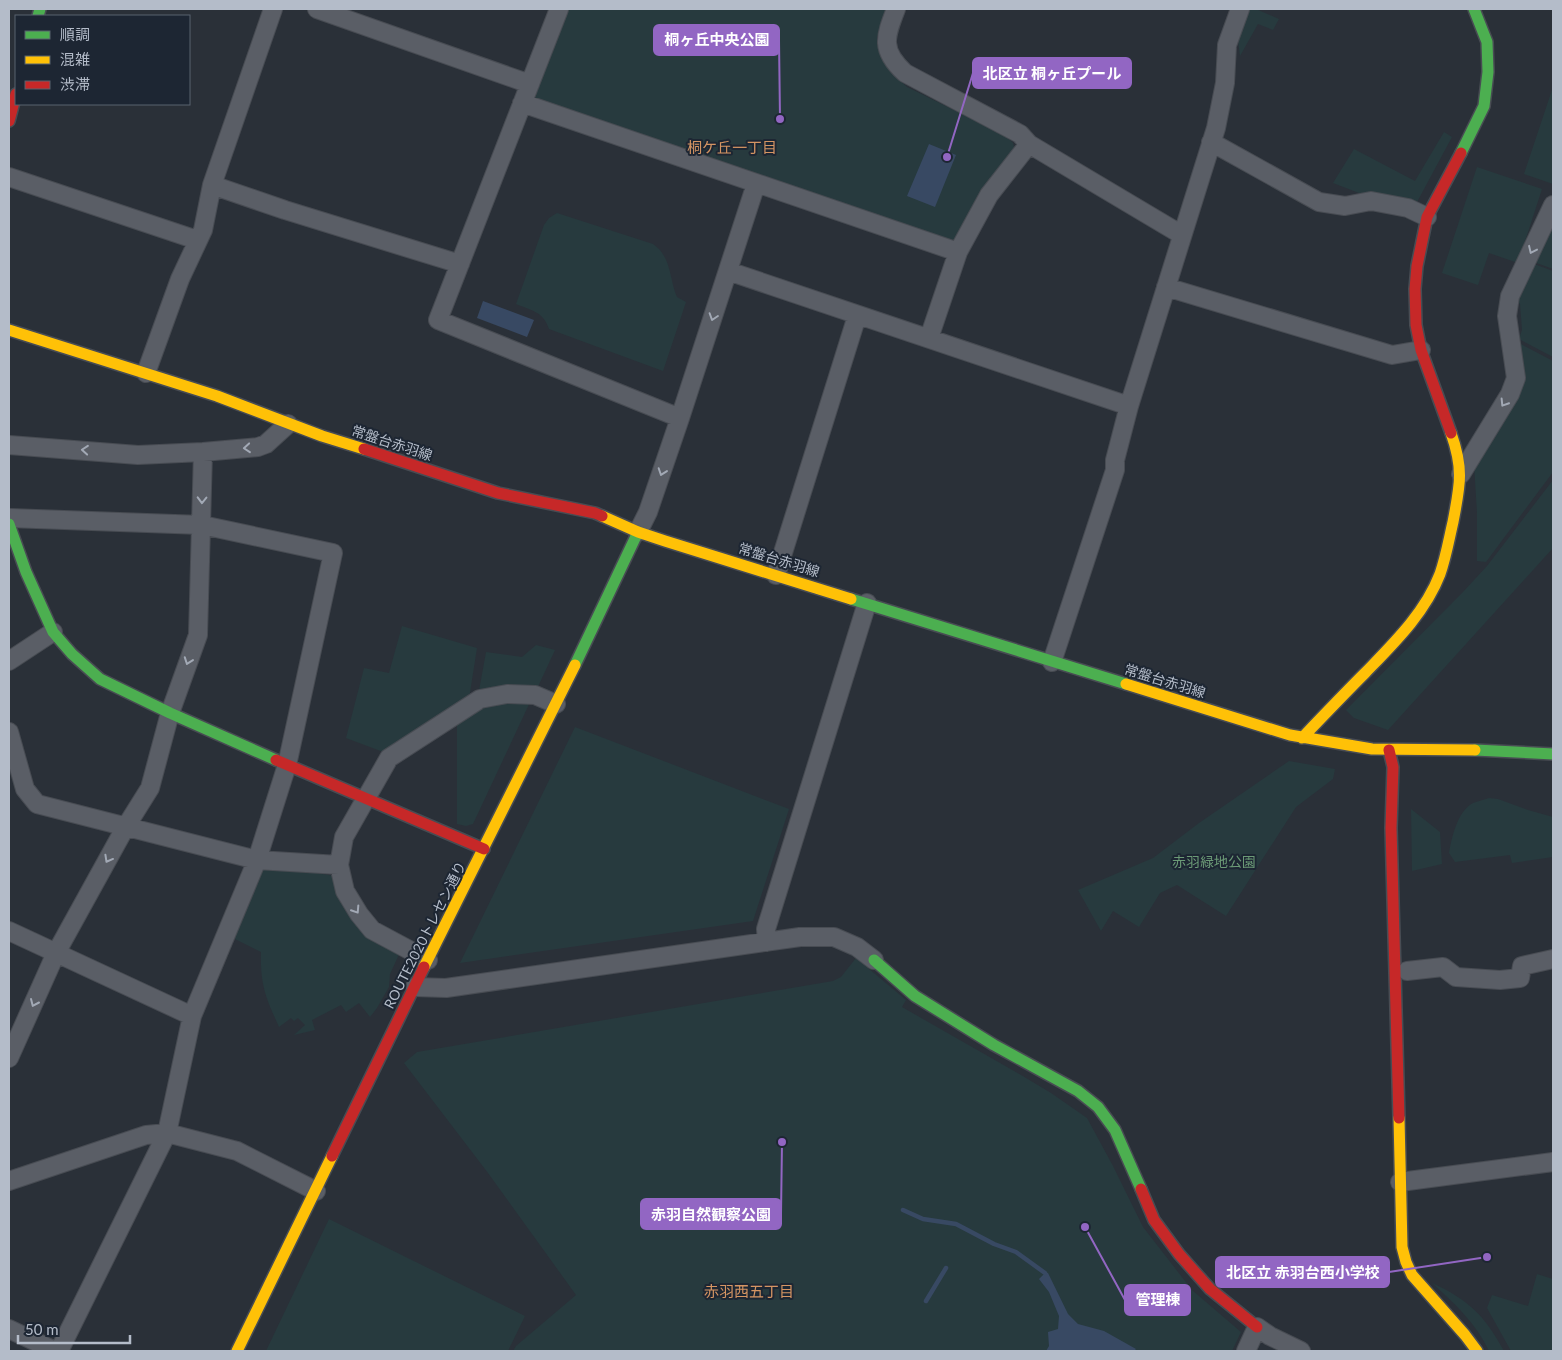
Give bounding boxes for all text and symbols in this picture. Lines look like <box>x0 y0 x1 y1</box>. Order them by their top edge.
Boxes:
legend <box>15 15 190 105</box>
text: 順調 <box>60 25 90 43</box>
callout: 桐ヶ丘中央公園 <box>654 25 779 55</box>
text: 桐ヶ丘中央公園 <box>664 30 770 48</box>
text: 混雑 <box>60 50 90 68</box>
callout: 北区立 桐ヶ丘プール <box>973 58 1131 88</box>
text: 北区立 桐ヶ丘プール <box>983 64 1121 82</box>
text: 渋滞 <box>60 75 90 93</box>
district label: 桐ケ丘一丁目 <box>687 138 777 156</box>
one-way arrow <box>1529 244 1539 253</box>
one-way arrow <box>709 313 719 321</box>
one-way arrow <box>1501 398 1510 407</box>
street label: 常盤台赤羽線 <box>350 421 435 464</box>
one-way arrow <box>243 442 251 453</box>
one-way arrow <box>81 445 89 456</box>
one-way arrow <box>658 467 668 475</box>
one-way arrow <box>197 497 208 505</box>
street label: 常盤台赤羽線 <box>736 539 822 580</box>
one-way arrow <box>184 656 194 665</box>
street label: 常盤台赤羽線 <box>1122 660 1208 701</box>
park label: 赤羽緑地公園 <box>1172 853 1256 870</box>
one-way arrow <box>105 854 115 863</box>
street label: ROUTE2020トレセン通り <box>380 858 469 1011</box>
one-way arrow <box>350 905 360 914</box>
one-way arrow <box>29 998 40 1007</box>
callout: 赤羽自然観察公園 <box>641 1199 781 1229</box>
text: 赤羽自然観察公園 <box>651 1205 771 1223</box>
callout: 北区立 赤羽台西小学校 <box>1216 1257 1389 1287</box>
text: 北区立 赤羽台西小学校 <box>1226 1263 1380 1281</box>
district label: 赤羽西五丁目 <box>704 1282 794 1300</box>
callout: 管理棟 <box>1125 1285 1190 1315</box>
text: 管理棟 <box>1135 1290 1181 1308</box>
scale bar <box>18 1312 130 1344</box>
text: 50 m <box>25 1320 59 1338</box>

